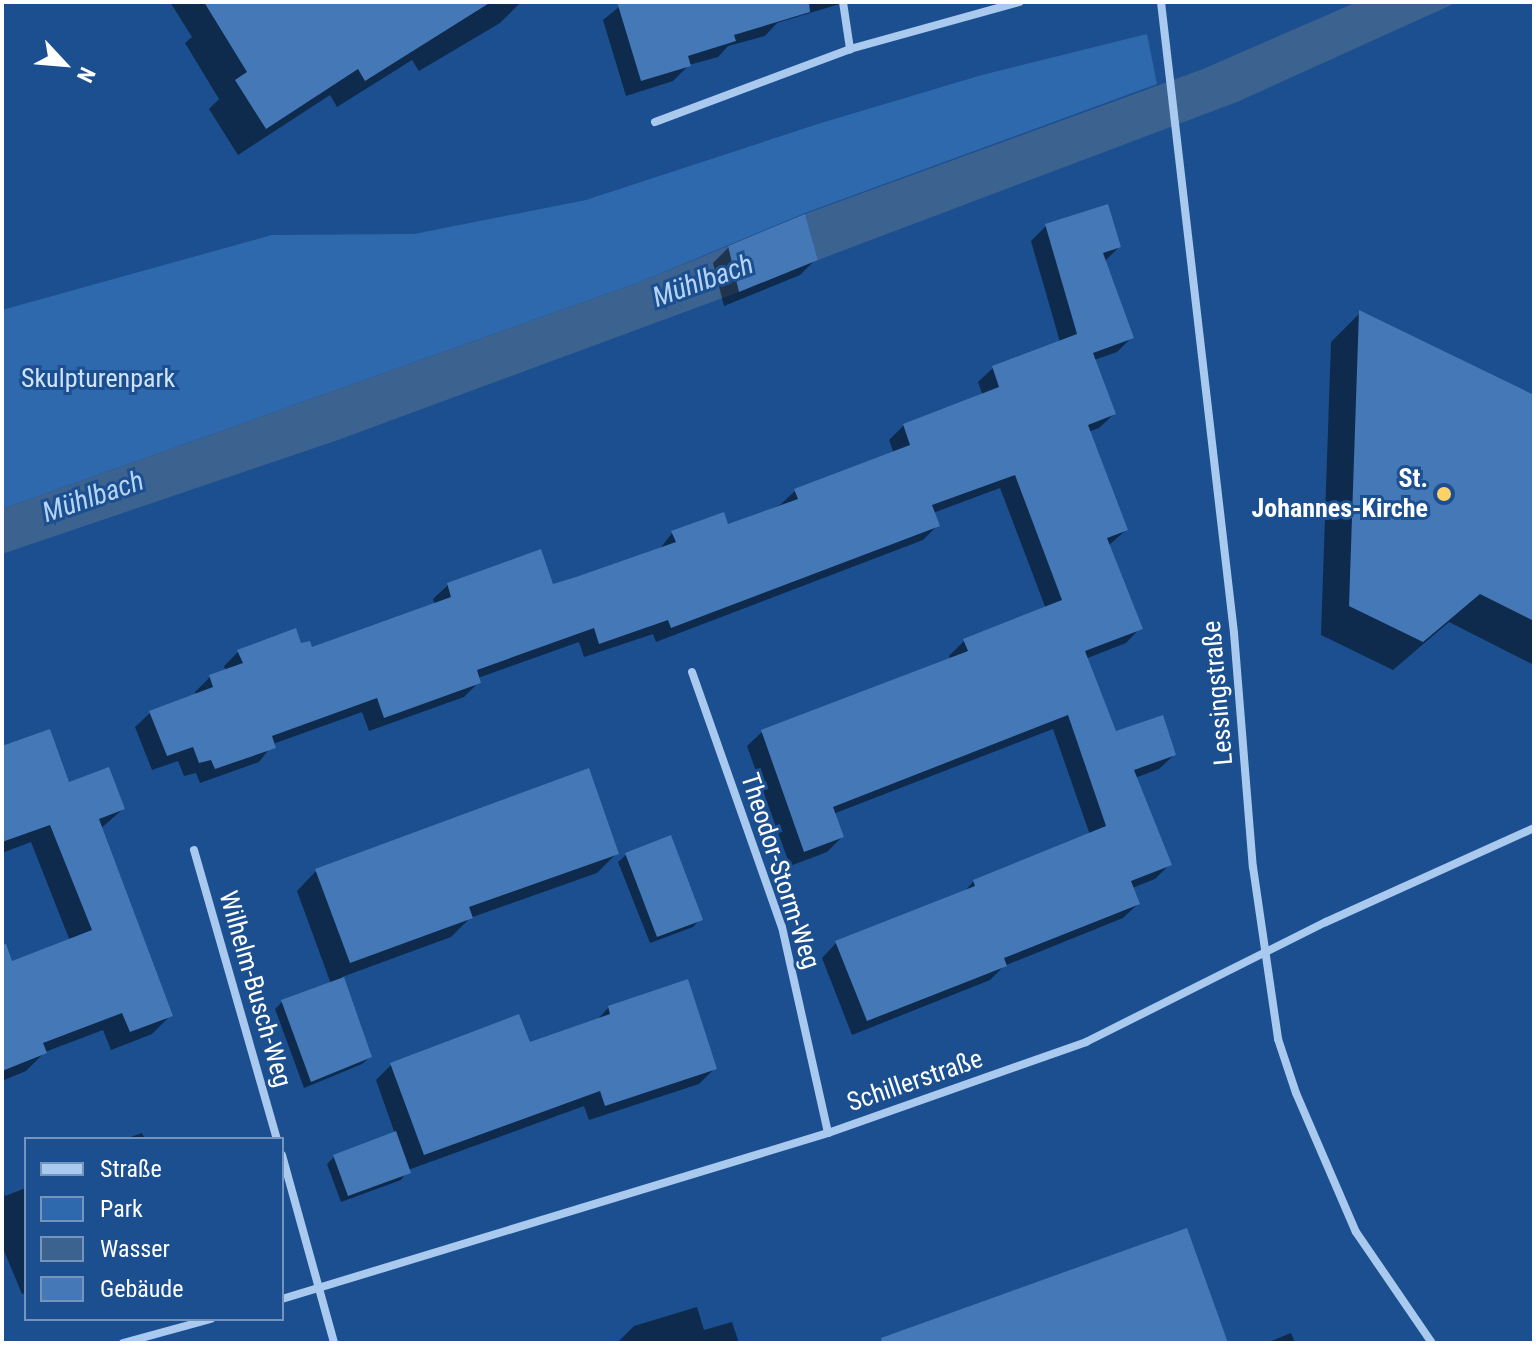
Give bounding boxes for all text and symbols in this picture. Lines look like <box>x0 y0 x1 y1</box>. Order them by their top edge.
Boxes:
north arrow <box>24 24 104 104</box>
text: N <box>72 63 100 86</box>
water label: Mühlbach <box>648 247 758 315</box>
park label: Skulpturenpark <box>21 363 175 395</box>
place label: St. Johannes-Kirche <box>1252 463 1428 524</box>
water label: Mühlbach <box>38 464 148 530</box>
marker: St. Johannes-Kirche <box>1435 485 1453 503</box>
street label: Lessingstraße <box>1196 620 1240 766</box>
street label: Theodor-Storm-Weg <box>734 769 826 973</box>
street label: Wilhelm-Busch-Weg <box>212 887 298 1091</box>
street label: Schillerstraße <box>843 1043 987 1119</box>
legend <box>24 1137 284 1321</box>
text: Straße <box>100 1155 162 1183</box>
text: Park <box>100 1195 143 1223</box>
text: Wasser <box>100 1235 170 1263</box>
text: Gebäude <box>100 1275 184 1303</box>

